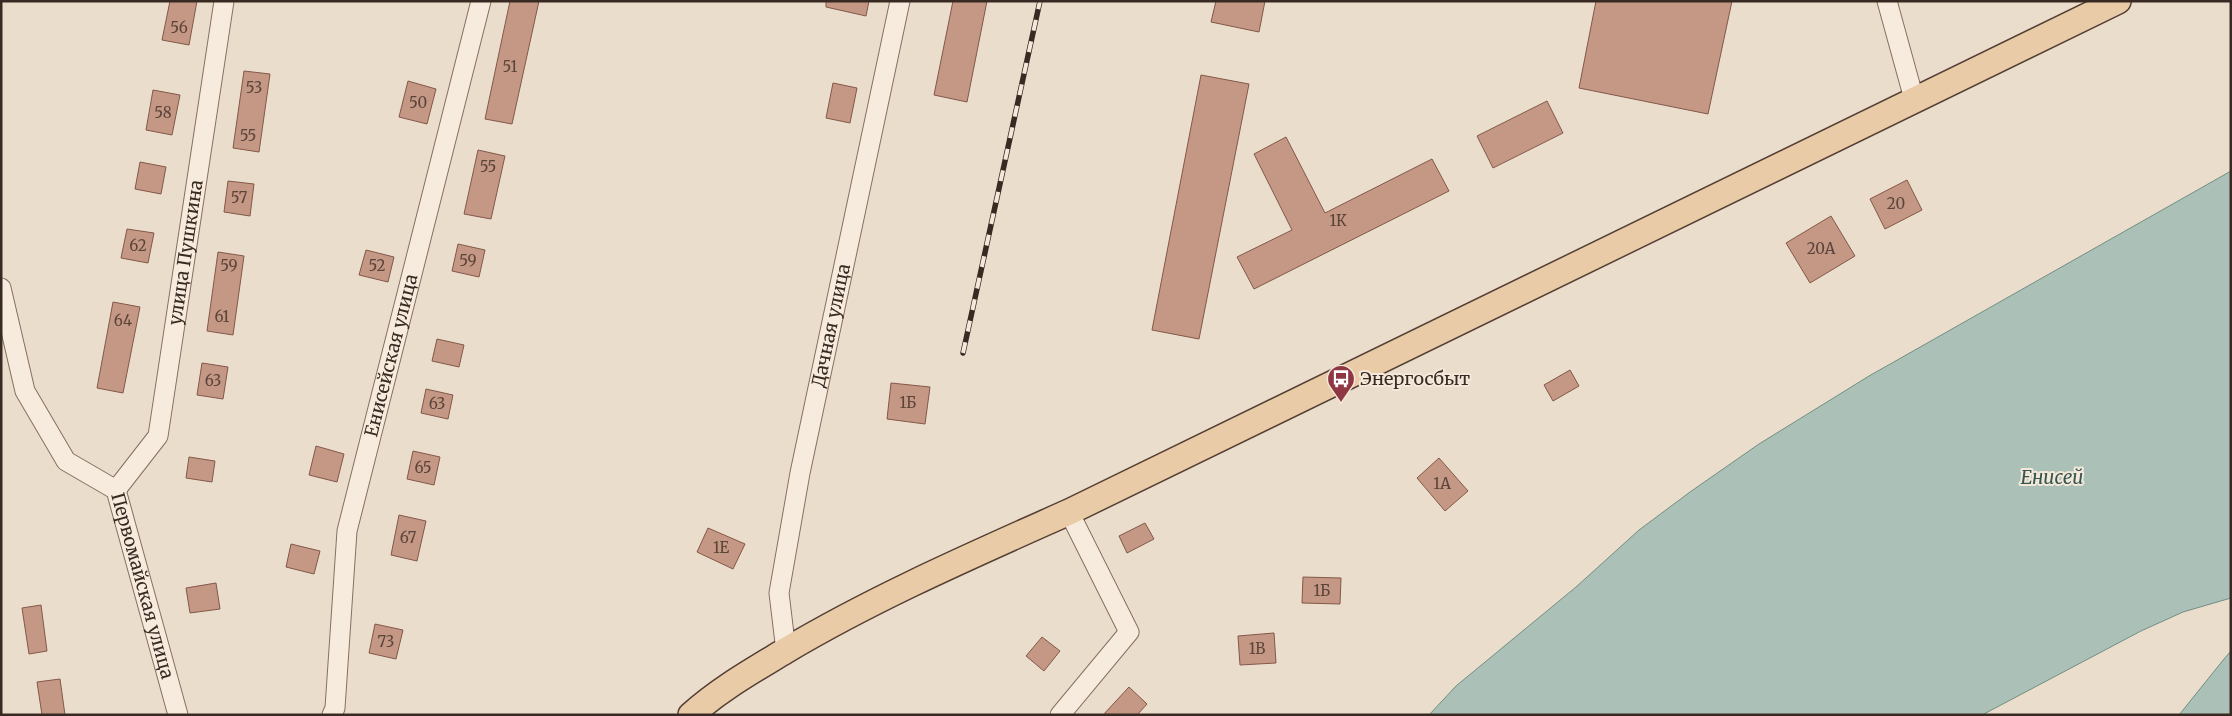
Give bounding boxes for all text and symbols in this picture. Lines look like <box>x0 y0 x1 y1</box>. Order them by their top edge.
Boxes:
house number: 56 <box>170 18 188 37</box>
house number: 51 <box>503 57 518 76</box>
house number: 53 <box>246 78 262 97</box>
house number: 50 <box>409 93 427 112</box>
house number: 58 <box>154 103 172 122</box>
house number: 55 <box>240 126 256 145</box>
house number: 55 <box>480 157 496 176</box>
street label: улица Пушкина <box>163 178 208 327</box>
house number: 57 <box>231 188 248 207</box>
house number: 20 <box>1887 194 1905 213</box>
house number: 1К <box>1329 211 1347 230</box>
house number: 62 <box>129 236 147 255</box>
house number: 20А <box>1807 239 1836 258</box>
house number: 59 <box>459 251 477 270</box>
house number: 59 <box>220 256 238 275</box>
house number: 52 <box>368 256 386 275</box>
street label: Дачная улица <box>806 261 855 389</box>
street label: Енисейская улица <box>359 271 423 439</box>
house number: 61 <box>215 307 230 326</box>
house number: 64 <box>114 311 132 330</box>
bus stop icon: Энергосбыт <box>1326 364 1356 403</box>
place label: Энергосбыт <box>1360 367 1470 390</box>
house number: 63 <box>205 371 221 390</box>
house number: 1Б <box>900 393 916 412</box>
house number: 63 <box>429 394 445 413</box>
house number: 65 <box>414 458 432 477</box>
water label: Енисей <box>2021 465 2083 489</box>
house number: 1А <box>1433 474 1451 493</box>
street label: Первомайская улица <box>106 490 180 682</box>
house number: 67 <box>400 528 417 547</box>
house number: 1Е <box>713 538 730 557</box>
house number: 1Б <box>1314 581 1330 600</box>
house number: 73 <box>378 632 394 651</box>
house number: 1В <box>1249 639 1265 658</box>

